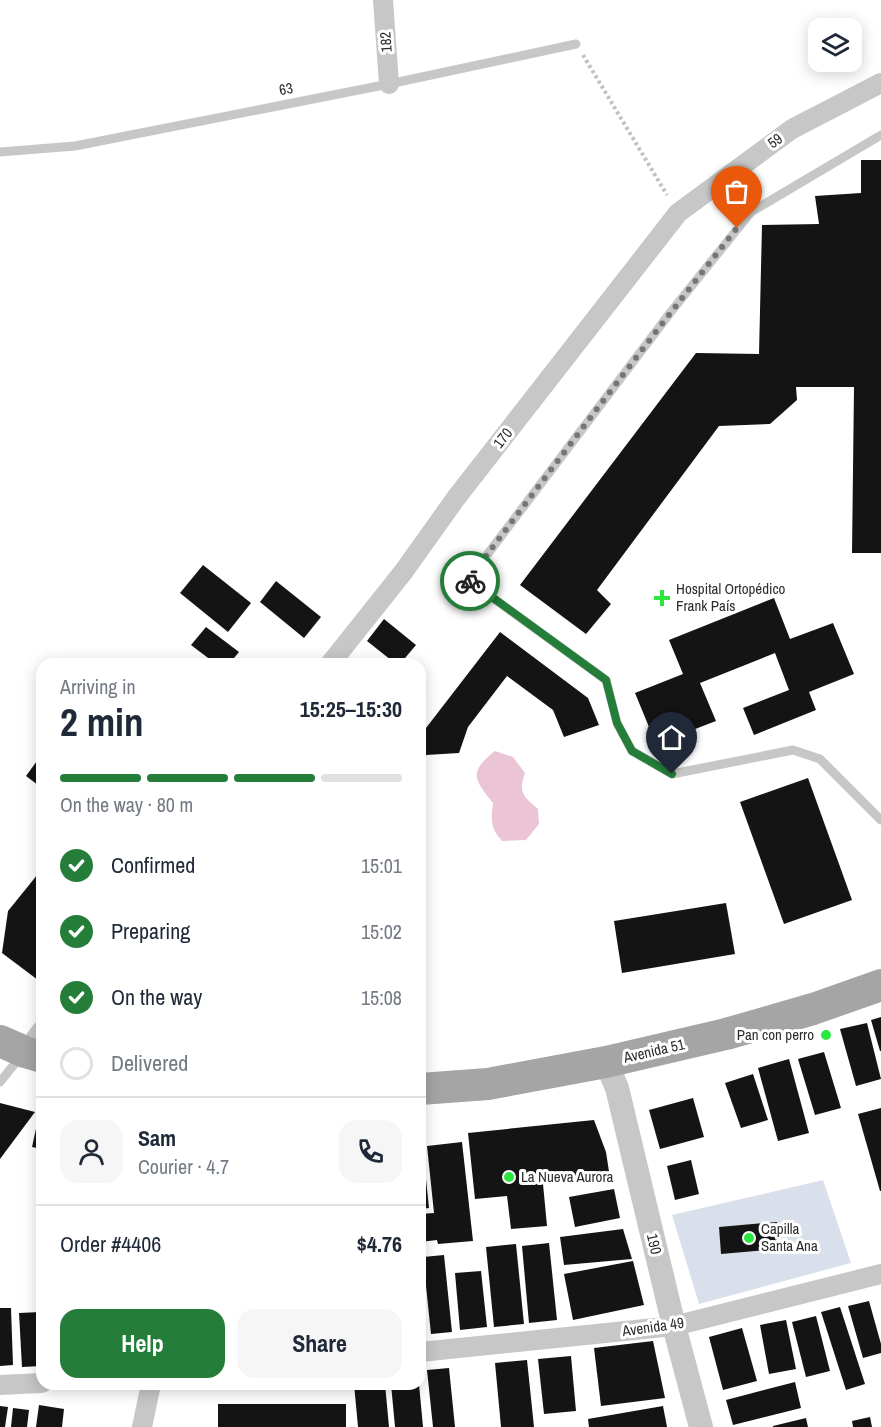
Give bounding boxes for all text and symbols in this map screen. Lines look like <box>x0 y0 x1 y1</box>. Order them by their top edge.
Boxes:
map controls <box>808 18 862 72</box>
button: layers <box>808 18 862 72</box>
street label: 182 <box>374 31 397 53</box>
street label: 63 <box>277 77 295 100</box>
street label: 59 <box>763 128 787 153</box>
pin <box>711 166 762 228</box>
icon: bag <box>720 175 753 208</box>
street label: 170 <box>488 423 517 452</box>
courier <box>440 551 500 611</box>
icon: bike <box>454 565 487 598</box>
place label: Hospital Ortopédico Frank País <box>676 578 786 616</box>
marker: Hospital Ortopédico Frank País <box>653 589 671 607</box>
text: Arriving in <box>60 673 136 700</box>
text: 15:25–15:30 <box>300 694 402 724</box>
text: 2 min <box>60 696 144 748</box>
pin <box>646 712 697 774</box>
icon: home <box>655 721 688 754</box>
text: On the way · 80 m <box>60 791 193 818</box>
icon: check <box>60 849 93 882</box>
text: Confirmed <box>111 850 195 880</box>
text: 15:01 <box>361 852 402 879</box>
icon: check <box>60 915 93 948</box>
text: Preparing <box>111 916 190 946</box>
text: 15:02 <box>361 918 402 945</box>
icon: check <box>60 981 93 1014</box>
text: On the way <box>111 982 202 1012</box>
text: 15:08 <box>361 984 402 1011</box>
place label: Pan con perro <box>737 1024 814 1045</box>
marker: Pan con perro <box>819 1028 833 1042</box>
street label: Avenida 51 <box>620 1033 687 1068</box>
text: Delivered <box>111 1048 188 1078</box>
button: person <box>60 1120 123 1183</box>
button: phone <box>339 1120 402 1183</box>
text: Sam <box>138 1123 176 1153</box>
text: Courier · 4.7 <box>138 1153 229 1180</box>
place label: La Nueva Aurora <box>521 1166 613 1187</box>
marker: La Nueva Aurora <box>502 1170 516 1184</box>
place label: Capilla Santa Ana <box>761 1218 818 1256</box>
text: Order #4406 <box>60 1229 161 1259</box>
text: $4.76 <box>357 1229 402 1259</box>
marker: Capilla Santa Ana <box>742 1231 756 1245</box>
street label: 190 <box>642 1232 667 1256</box>
button: Help <box>60 1309 225 1378</box>
button: Share <box>237 1309 402 1378</box>
street label: Avenida 49 <box>620 1312 685 1341</box>

